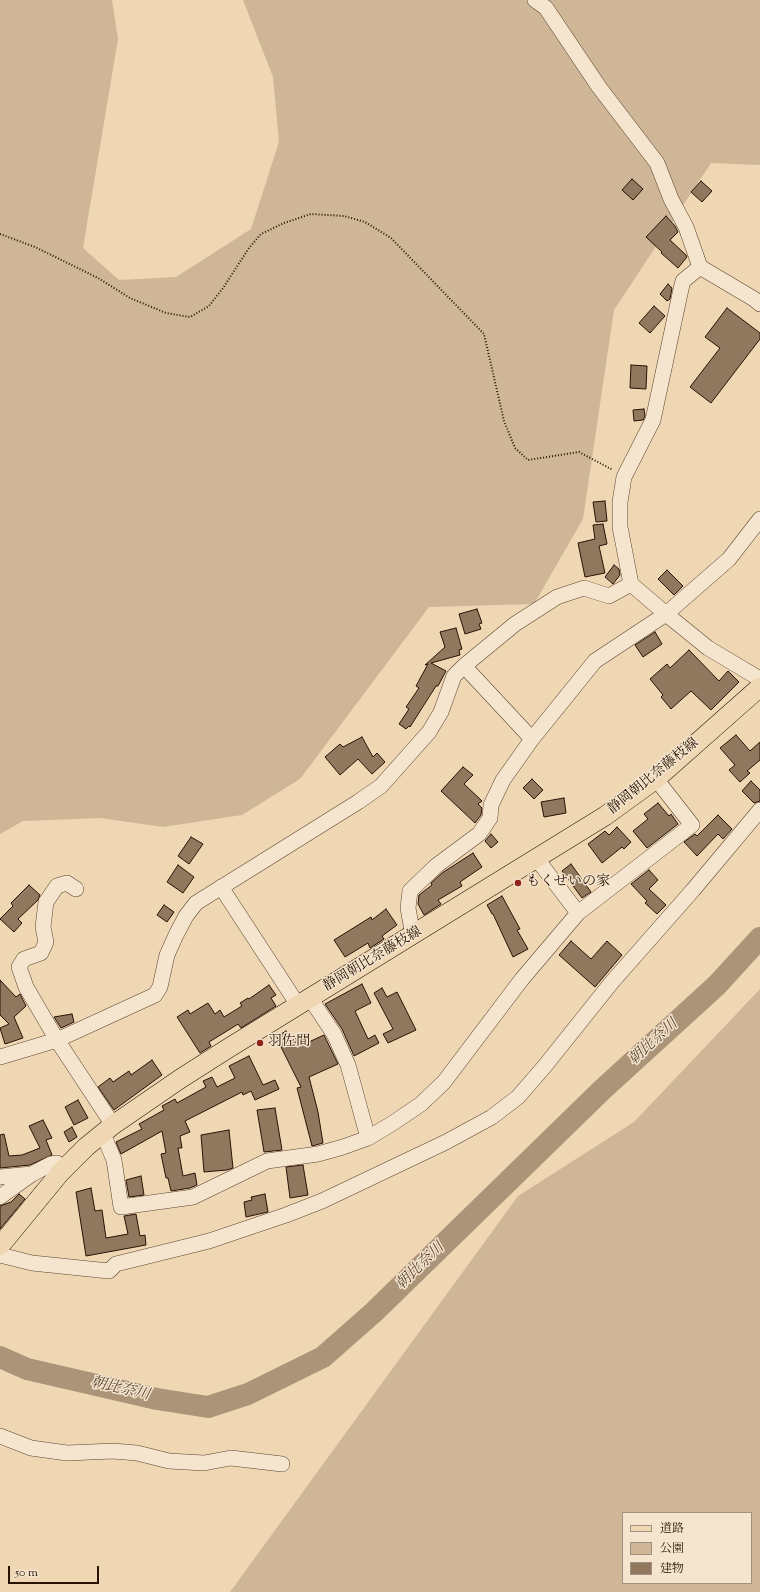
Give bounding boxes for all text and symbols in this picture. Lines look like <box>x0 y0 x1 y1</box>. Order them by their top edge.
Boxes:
street label: 静岡朝比奈藤枝線 <box>605 735 703 819</box>
place label: もくせいの家 <box>526 875 610 891</box>
marker: もくせいの家 <box>513 878 523 888</box>
street label: 静岡朝比奈藤枝線 <box>321 924 425 996</box>
water label: 朝比奈川 <box>626 1016 682 1070</box>
place label: 羽佐間 <box>268 1035 310 1051</box>
marker: 羽佐間 <box>255 1038 265 1048</box>
water label: 朝比奈川 <box>393 1240 449 1294</box>
water label: 朝比奈川 <box>89 1374 151 1406</box>
legend <box>622 1512 752 1584</box>
text: 道路 <box>660 1520 684 1538</box>
text: 公園 <box>660 1540 684 1558</box>
scale bar <box>10 1558 101 1584</box>
text: 建物 <box>660 1560 684 1578</box>
text: 50 m <box>15 1564 38 1582</box>

